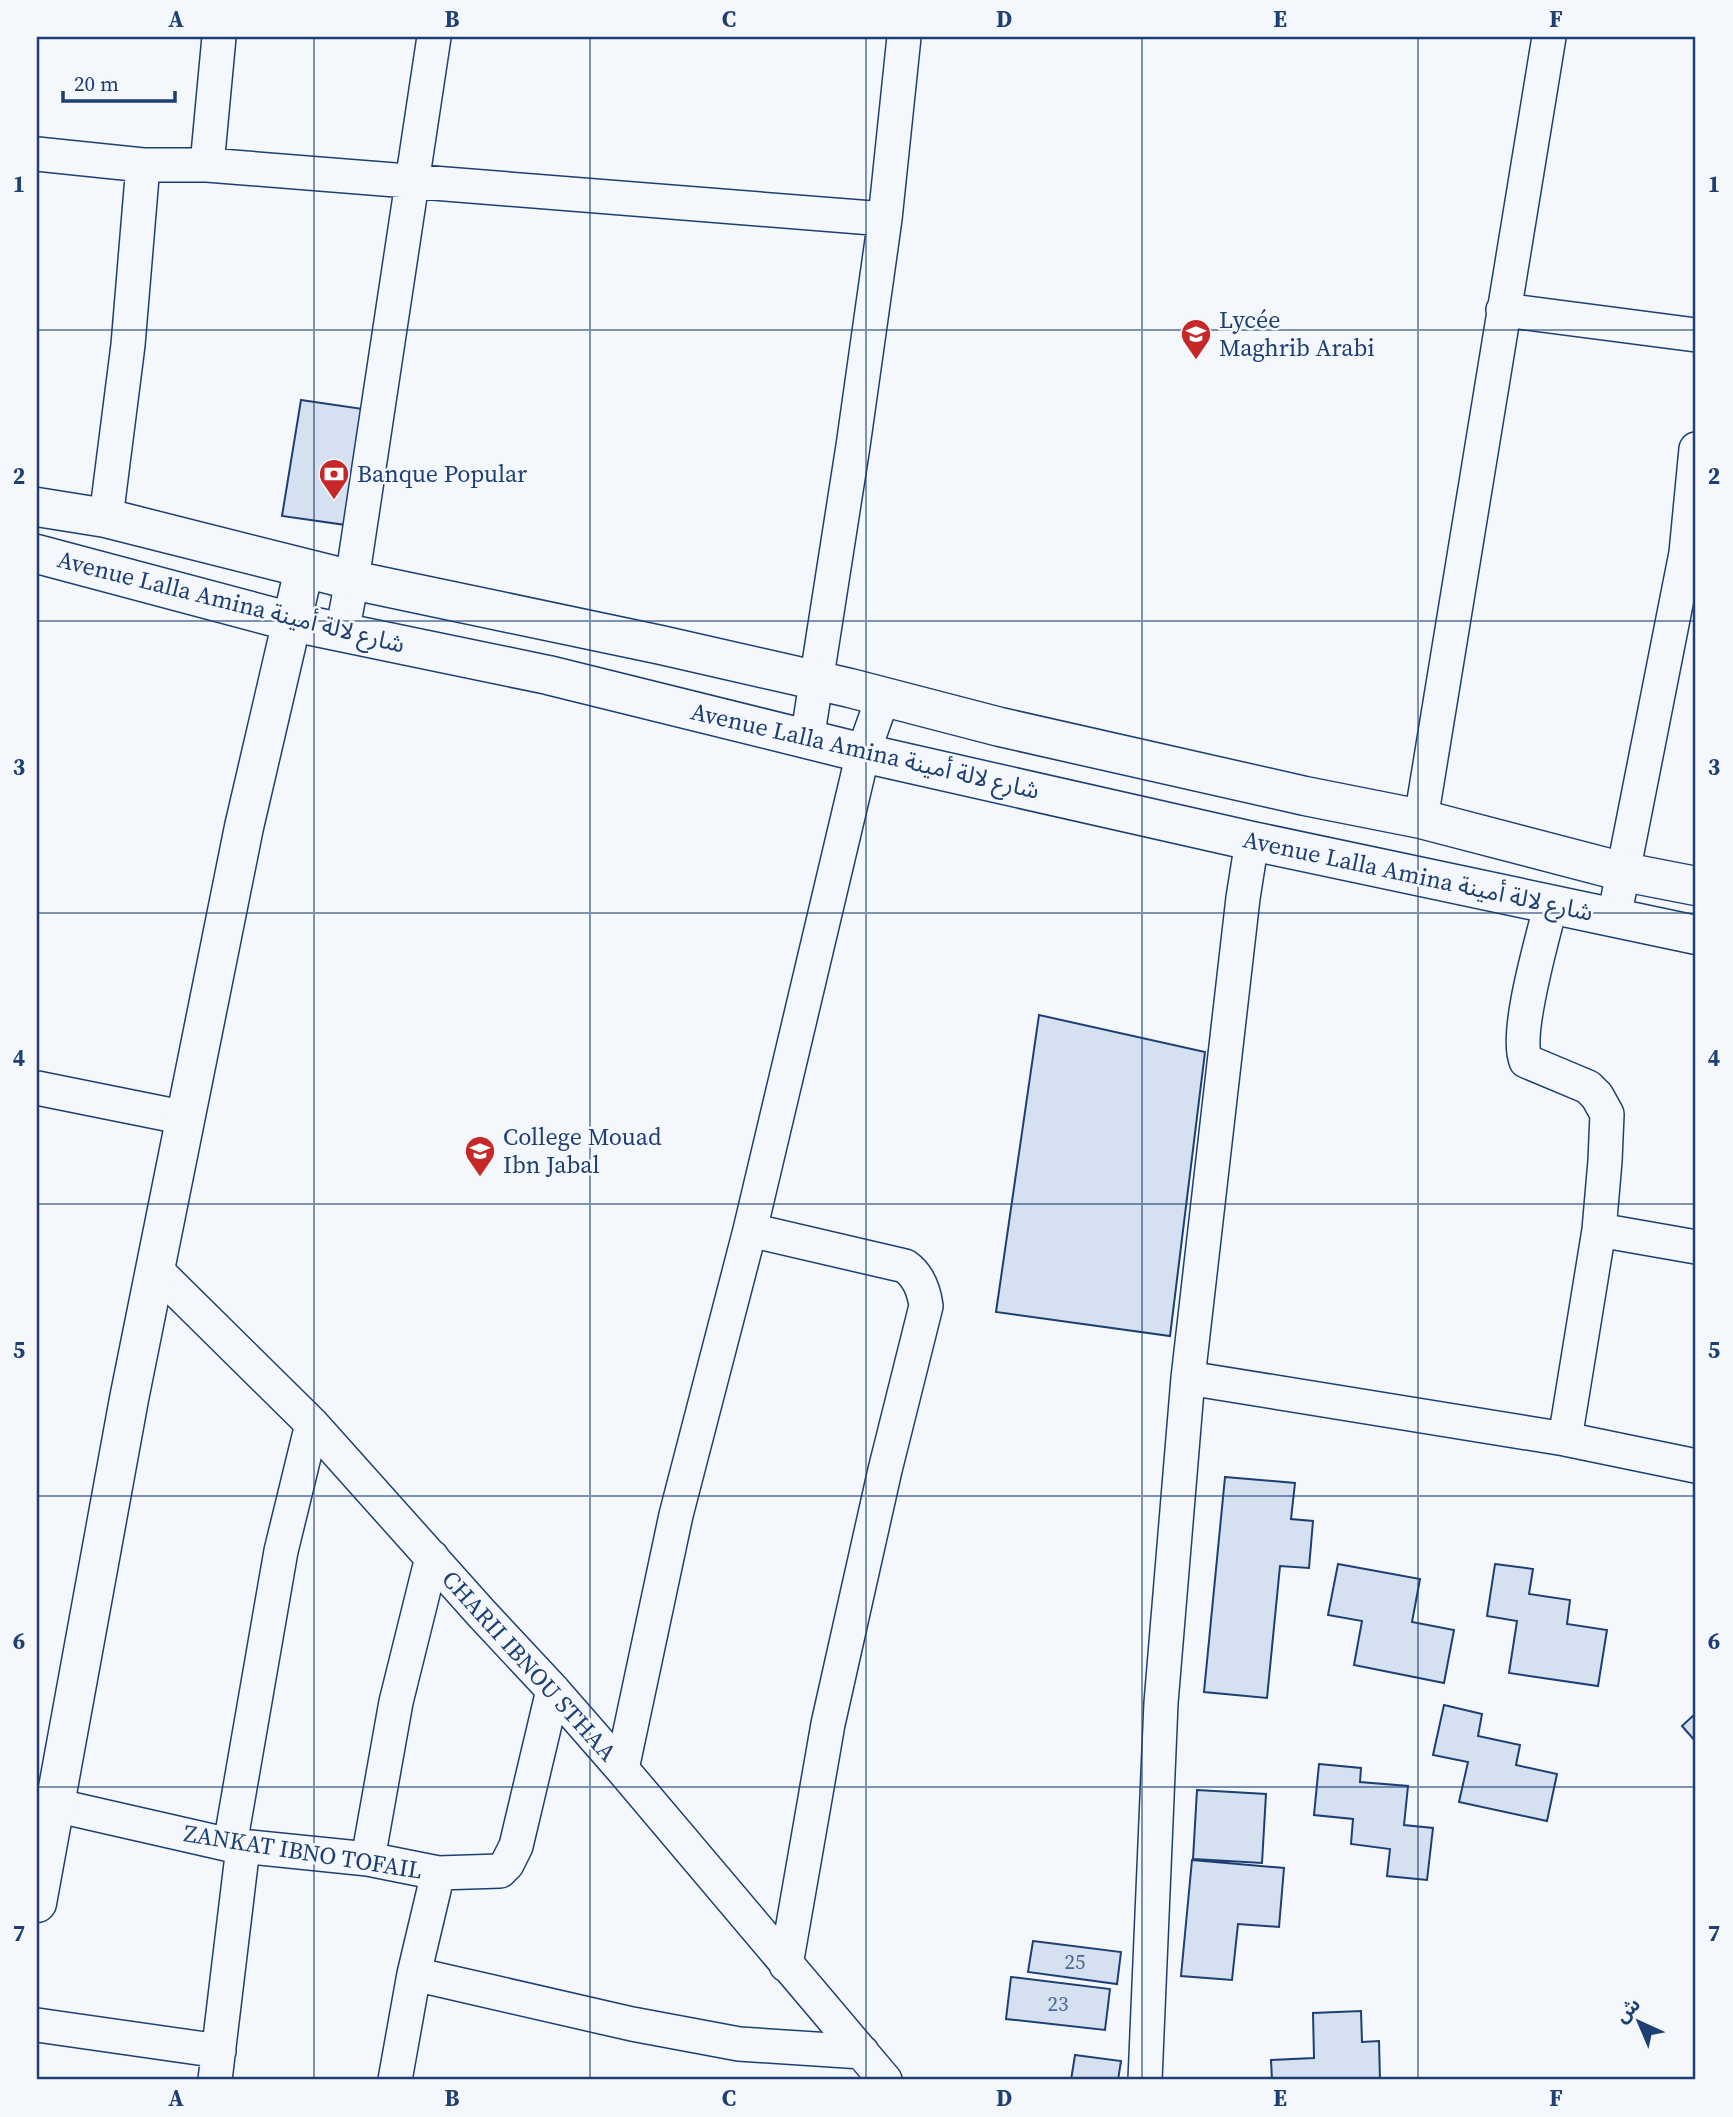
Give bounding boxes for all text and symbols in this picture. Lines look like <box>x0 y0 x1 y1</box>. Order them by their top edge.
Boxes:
text: A <box>168 3 184 35</box>
text: B <box>445 3 460 35</box>
text: C <box>722 3 736 35</box>
text: D <box>996 3 1012 35</box>
text: E <box>1273 3 1287 35</box>
text: F <box>1549 3 1563 35</box>
scale bar <box>63 60 175 104</box>
text: 20 m <box>74 69 119 98</box>
text: 1 <box>13 168 25 200</box>
text: 1 <box>1708 168 1720 200</box>
place label: Lycée Maghrib Arabi <box>1219 303 1375 364</box>
school or university icon: Lycée Maghrib Arabi <box>1179 317 1213 361</box>
bank icon: Banque Popular <box>317 457 351 501</box>
place label: Banque Popular <box>357 457 527 490</box>
text: 2 <box>13 460 25 492</box>
text: 2 <box>1708 460 1720 492</box>
street label: Avenue Lalla Amina شارع لالة أمينة <box>54 542 408 662</box>
street label: Avenue Lalla Amina شارع لالة أمينة <box>687 694 1043 808</box>
text: 3 <box>13 751 25 783</box>
text: 3 <box>1708 751 1720 783</box>
street label: Avenue Lalla Amina شارع لالة أمينة <box>1240 822 1596 930</box>
text: 4 <box>13 1042 25 1074</box>
text: 4 <box>1708 1042 1720 1074</box>
place label: College Mouad Ibn Jabal <box>503 1120 662 1181</box>
school or university icon: College Mouad Ibn Jabal <box>463 1134 497 1178</box>
text: 5 <box>13 1334 25 1366</box>
text: 5 <box>1708 1334 1720 1366</box>
street label: CHARII IBNOU STHAA <box>435 1563 624 1768</box>
text: 6 <box>13 1625 25 1657</box>
text: 6 <box>1708 1625 1720 1657</box>
street label: ZANKAT IBNO TOFAIL <box>181 1816 425 1887</box>
text: 7 <box>13 1917 25 1949</box>
text: 7 <box>1708 1917 1720 1949</box>
house number: 25 <box>1065 1947 1086 1976</box>
north arrow <box>1604 1988 1674 2058</box>
house number: 23 <box>1048 1989 1069 2018</box>
text: ش <box>1609 1991 1646 2028</box>
text: A <box>168 2082 184 2114</box>
text: B <box>445 2082 460 2114</box>
text: C <box>722 2082 736 2114</box>
text: D <box>996 2082 1012 2114</box>
text: E <box>1273 2082 1287 2114</box>
text: F <box>1549 2082 1563 2114</box>

